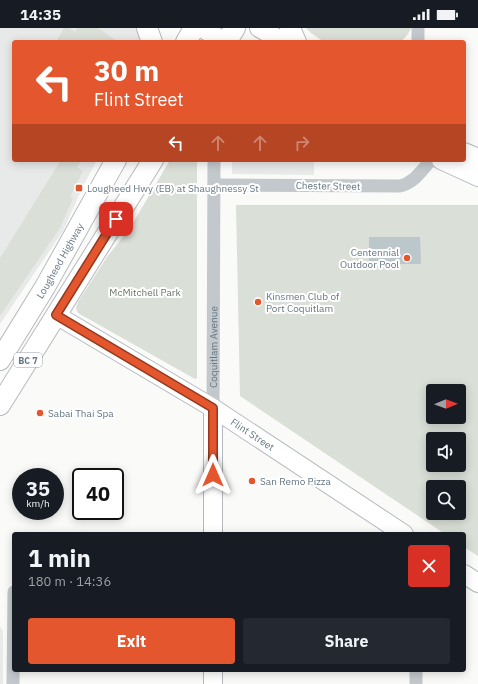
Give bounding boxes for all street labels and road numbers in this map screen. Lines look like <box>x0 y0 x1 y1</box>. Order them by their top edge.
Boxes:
street label: Chester Street <box>296 179 361 193</box>
street label: Lougheed Highway <box>33 220 86 301</box>
street label: Coquitlam Avenue <box>207 305 220 388</box>
road number: BC 7 <box>14 353 42 367</box>
street label: Flint Street <box>228 415 277 454</box>

